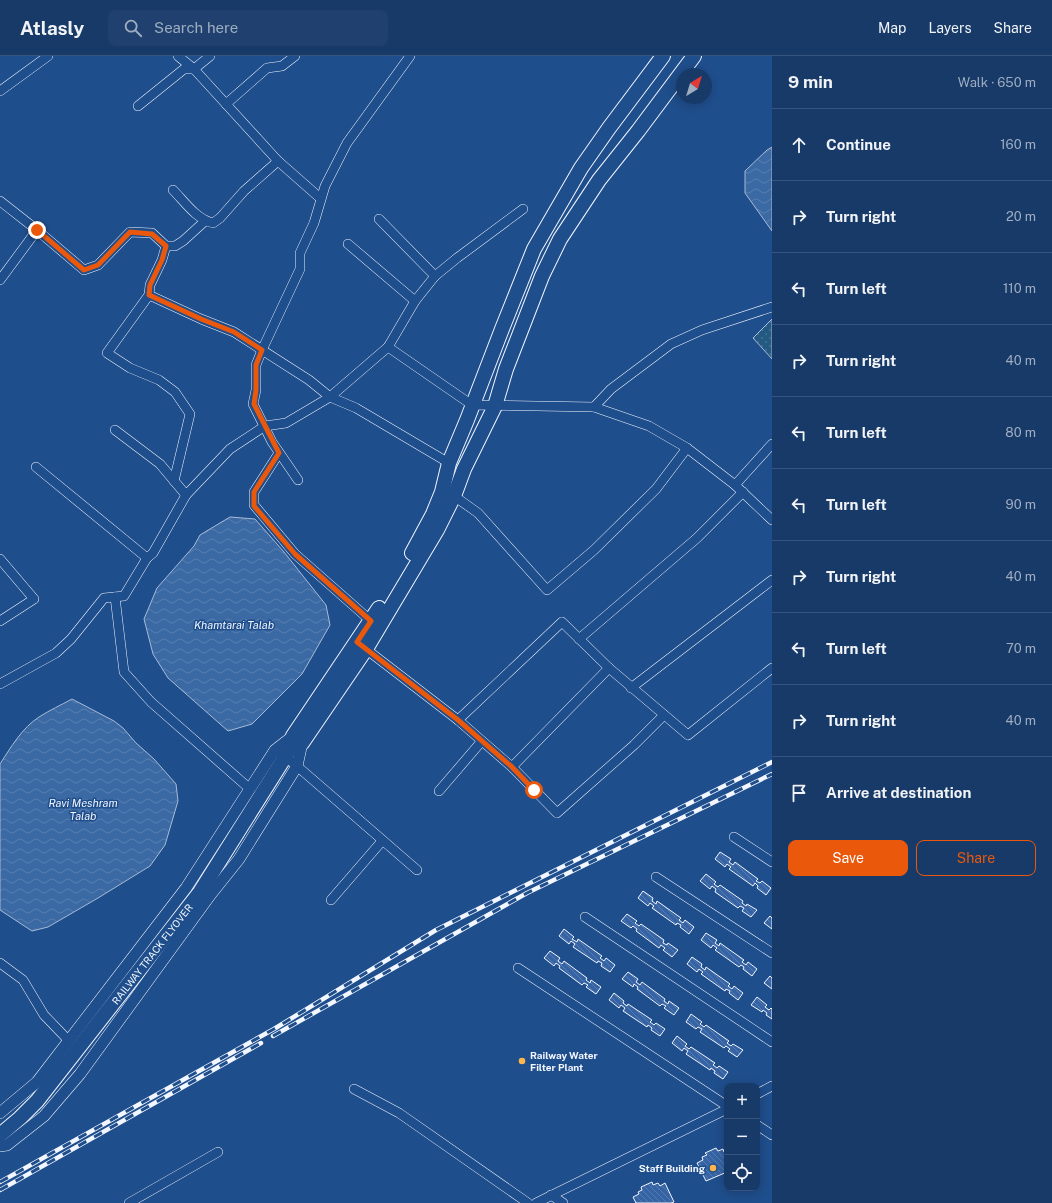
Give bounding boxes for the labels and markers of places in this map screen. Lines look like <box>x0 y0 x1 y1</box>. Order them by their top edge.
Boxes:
place label: Railway Water Filter Plant <box>530 1049 598 1073</box>
marker: Railway Water Filter Plant <box>517 1056 527 1066</box>
place label: Staff Building <box>639 1162 706 1174</box>
marker: Staff Building <box>708 1163 718 1173</box>

